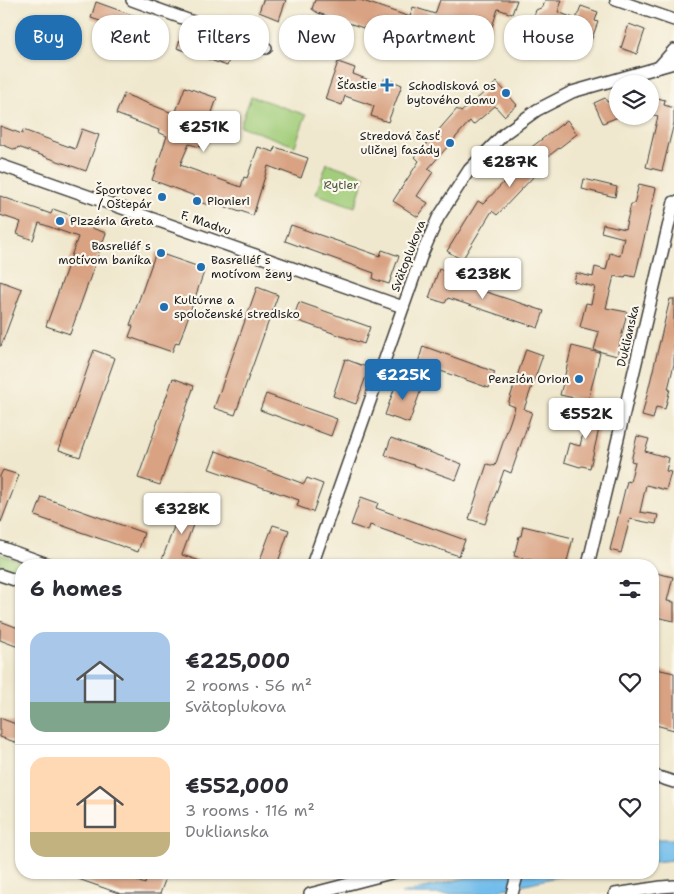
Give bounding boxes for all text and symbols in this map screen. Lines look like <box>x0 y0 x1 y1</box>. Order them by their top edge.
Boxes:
chip: Buy <box>15 15 82 60</box>
chip: Rent <box>92 15 169 60</box>
chip: Filters <box>179 15 269 60</box>
chip: New <box>279 15 354 60</box>
chip: Apartment <box>364 15 494 60</box>
chip: House <box>504 15 593 60</box>
map controls <box>609 75 659 125</box>
button: layers <box>609 75 659 125</box>
place label: Šťastie <box>337 77 377 93</box>
place label: Schodisková os bytového domu <box>407 78 496 108</box>
marker: Šťastie <box>381 79 393 91</box>
marker: Schodisková os bytového domu <box>500 87 512 99</box>
pin: €251K <box>169 110 239 153</box>
text: €251K <box>179 116 229 137</box>
place label: Stredová časť uličnej fasády <box>360 128 440 158</box>
marker: Stredová časť uličnej fasády <box>444 137 456 149</box>
pin: €287K <box>475 146 545 188</box>
text: €287K <box>482 151 538 172</box>
park label: Rytier <box>323 177 359 193</box>
place label: Športovec / Oštepár <box>95 182 152 212</box>
marker: Športovec / Oštepár <box>156 191 168 203</box>
place label: Pionieri <box>207 193 250 209</box>
marker: Pionieri <box>191 195 203 207</box>
street label: F. Madvu <box>179 207 233 239</box>
place label: Pizzéria Greta <box>70 213 154 229</box>
marker: Pizzéria Greta <box>54 215 66 227</box>
street label: Svätoplukova <box>387 217 429 294</box>
place label: Basreliéf s motívom baníka <box>58 238 152 268</box>
marker: Basreliéf s motívom baníka <box>155 247 167 259</box>
place label: Basreliéf s motívom ženy <box>211 252 293 282</box>
pin: €238K <box>448 258 518 300</box>
marker: Basreliéf s motívom ženy <box>195 261 207 273</box>
text: €238K <box>455 263 511 284</box>
place label: Kultúrne a spoločenské stredisko <box>174 292 300 322</box>
marker: Kultúrne a spoločenské stredisko <box>158 301 170 313</box>
street label: Duklianska <box>613 303 643 368</box>
pin: €225K <box>368 358 438 401</box>
text: €225K <box>376 364 430 385</box>
place label: Penzión Orion <box>488 371 569 387</box>
marker: Penzión Orion <box>573 373 585 385</box>
pin: €552K <box>551 398 621 440</box>
text: €552K <box>560 403 612 424</box>
pin: €328K <box>147 492 217 535</box>
text: €328K <box>154 498 210 519</box>
text: 6 homes <box>30 575 122 603</box>
icon: filters <box>616 575 644 603</box>
text: €225,000 <box>185 647 290 675</box>
icon: home <box>70 652 130 712</box>
icon: heart <box>616 668 644 696</box>
text: 2 rooms · 56 m² <box>185 675 312 696</box>
text: Svätoplukova <box>185 696 286 717</box>
text: €552,000 <box>185 772 289 800</box>
icon: home <box>70 777 130 837</box>
icon: heart <box>616 793 644 821</box>
text: 3 rooms · 116 m² <box>185 800 315 821</box>
text: Duklianska <box>185 821 269 842</box>

